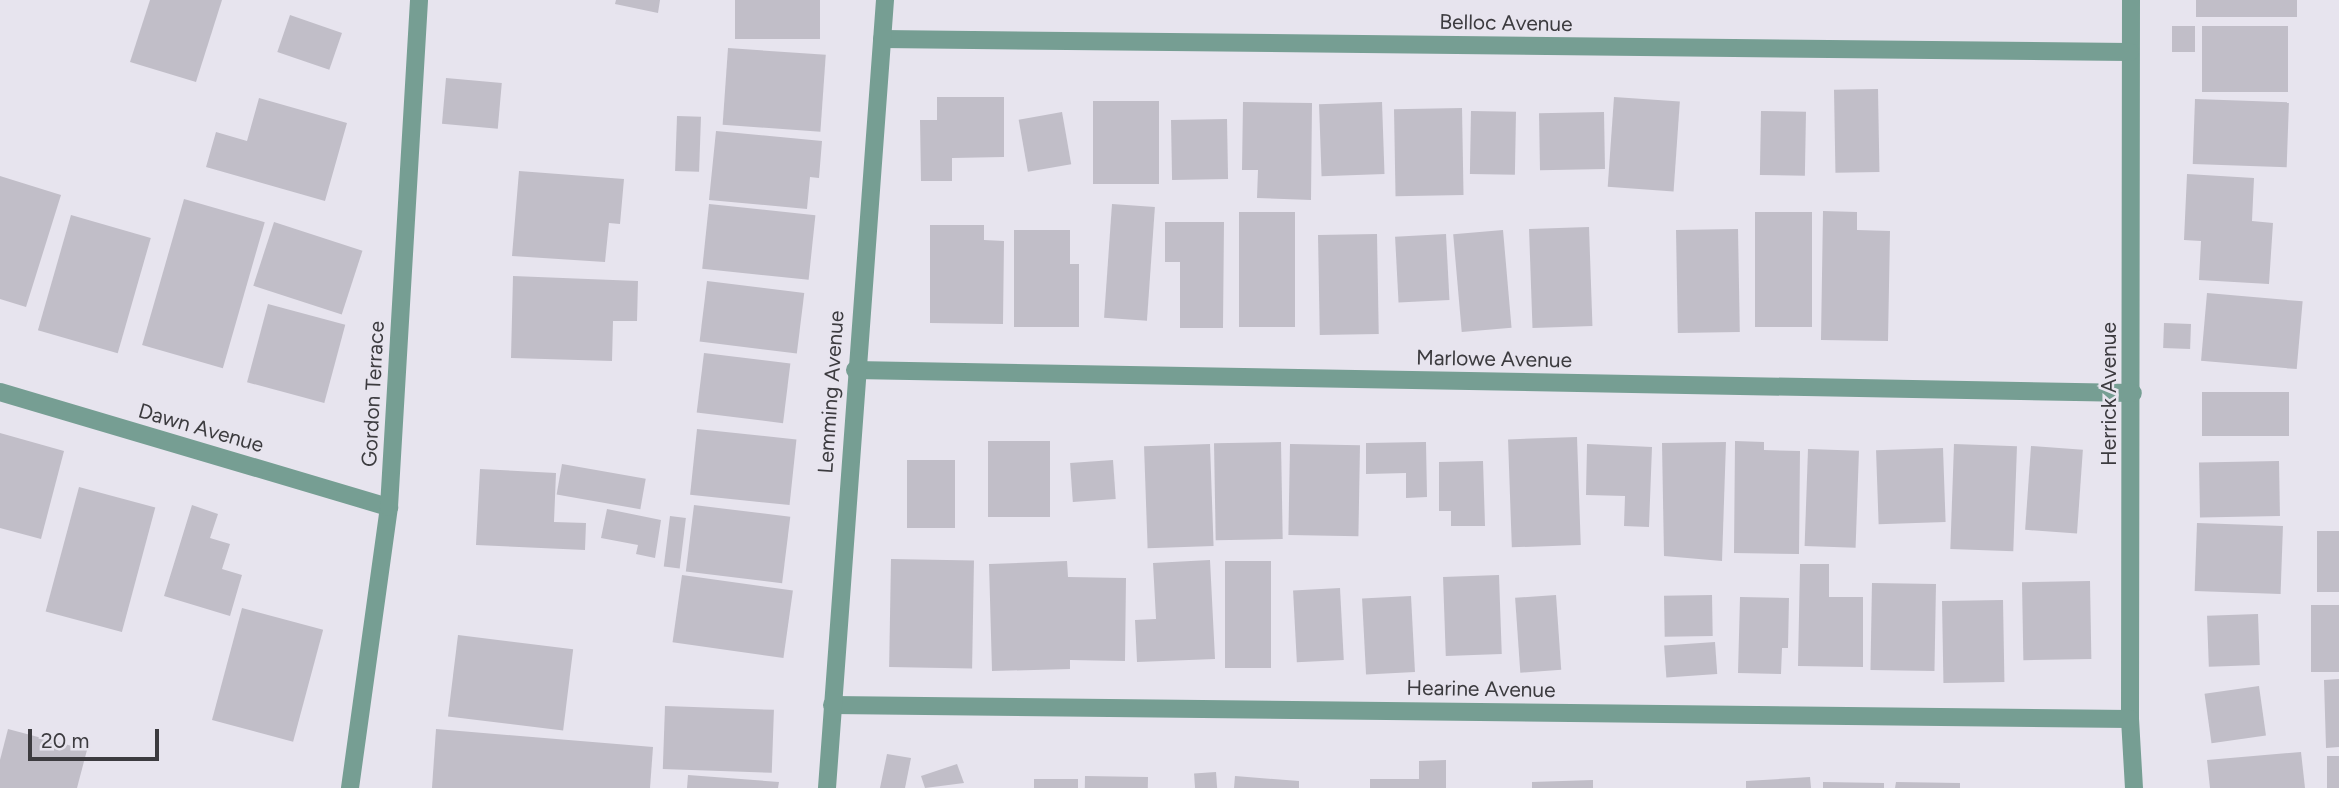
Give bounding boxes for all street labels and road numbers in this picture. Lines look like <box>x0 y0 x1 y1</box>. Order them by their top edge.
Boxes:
street label: Belloc Avenue <box>1439 9 1573 37</box>
street label: Lemming Avenue <box>813 310 849 474</box>
street label: Gordon Terrace <box>357 320 389 468</box>
street label: Herrick Avenue <box>2096 322 2122 466</box>
street label: Marlowe Avenue <box>1416 345 1572 373</box>
street label: Dawn Avenue <box>135 398 267 458</box>
street label: Hearine Avenue <box>1406 675 1556 703</box>

